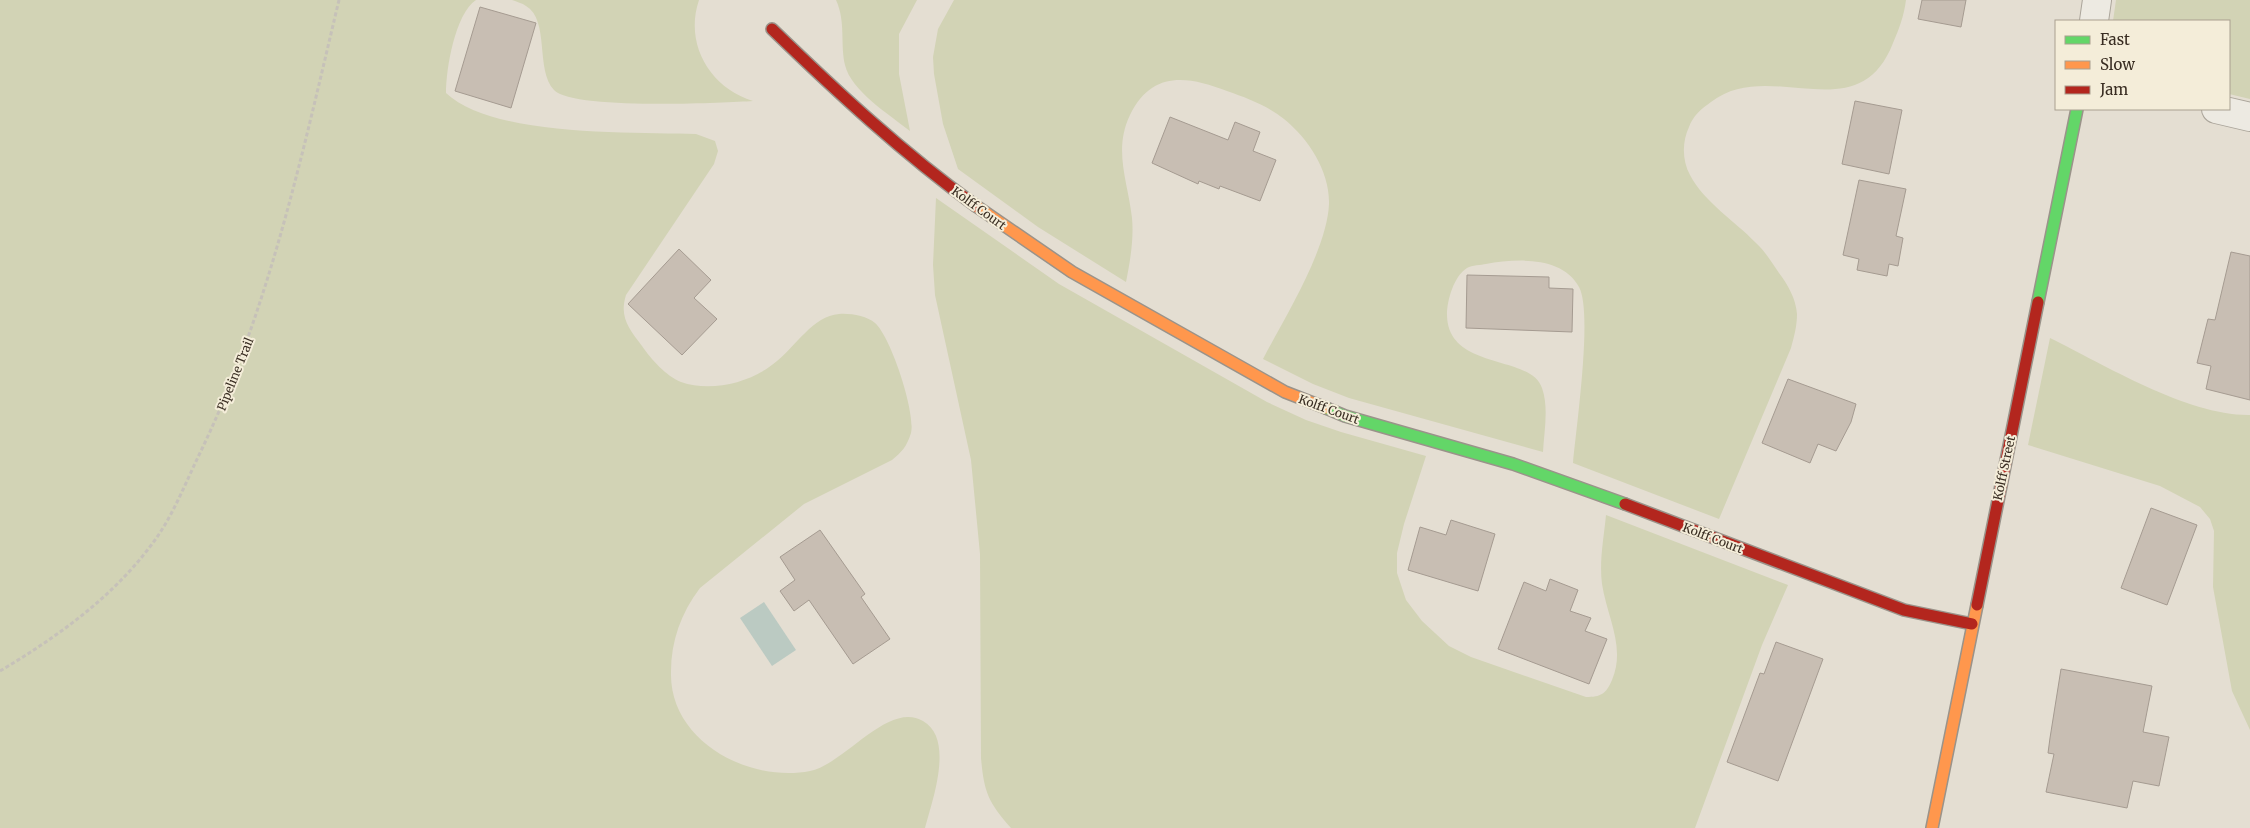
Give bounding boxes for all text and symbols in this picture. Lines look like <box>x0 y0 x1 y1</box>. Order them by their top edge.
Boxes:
legend <box>2055 20 2230 110</box>
text: Fast <box>2100 30 2130 49</box>
text: Slow <box>2100 55 2135 74</box>
text: Jam <box>2099 80 2128 99</box>
street label: Kolff Court <box>949 183 1009 233</box>
street label: Pipeline Trail <box>214 335 257 413</box>
street label: Kolff Court <box>1297 391 1362 427</box>
street label: Kolff Street <box>1990 434 2018 502</box>
street label: Kolff Court <box>1681 520 1746 556</box>

